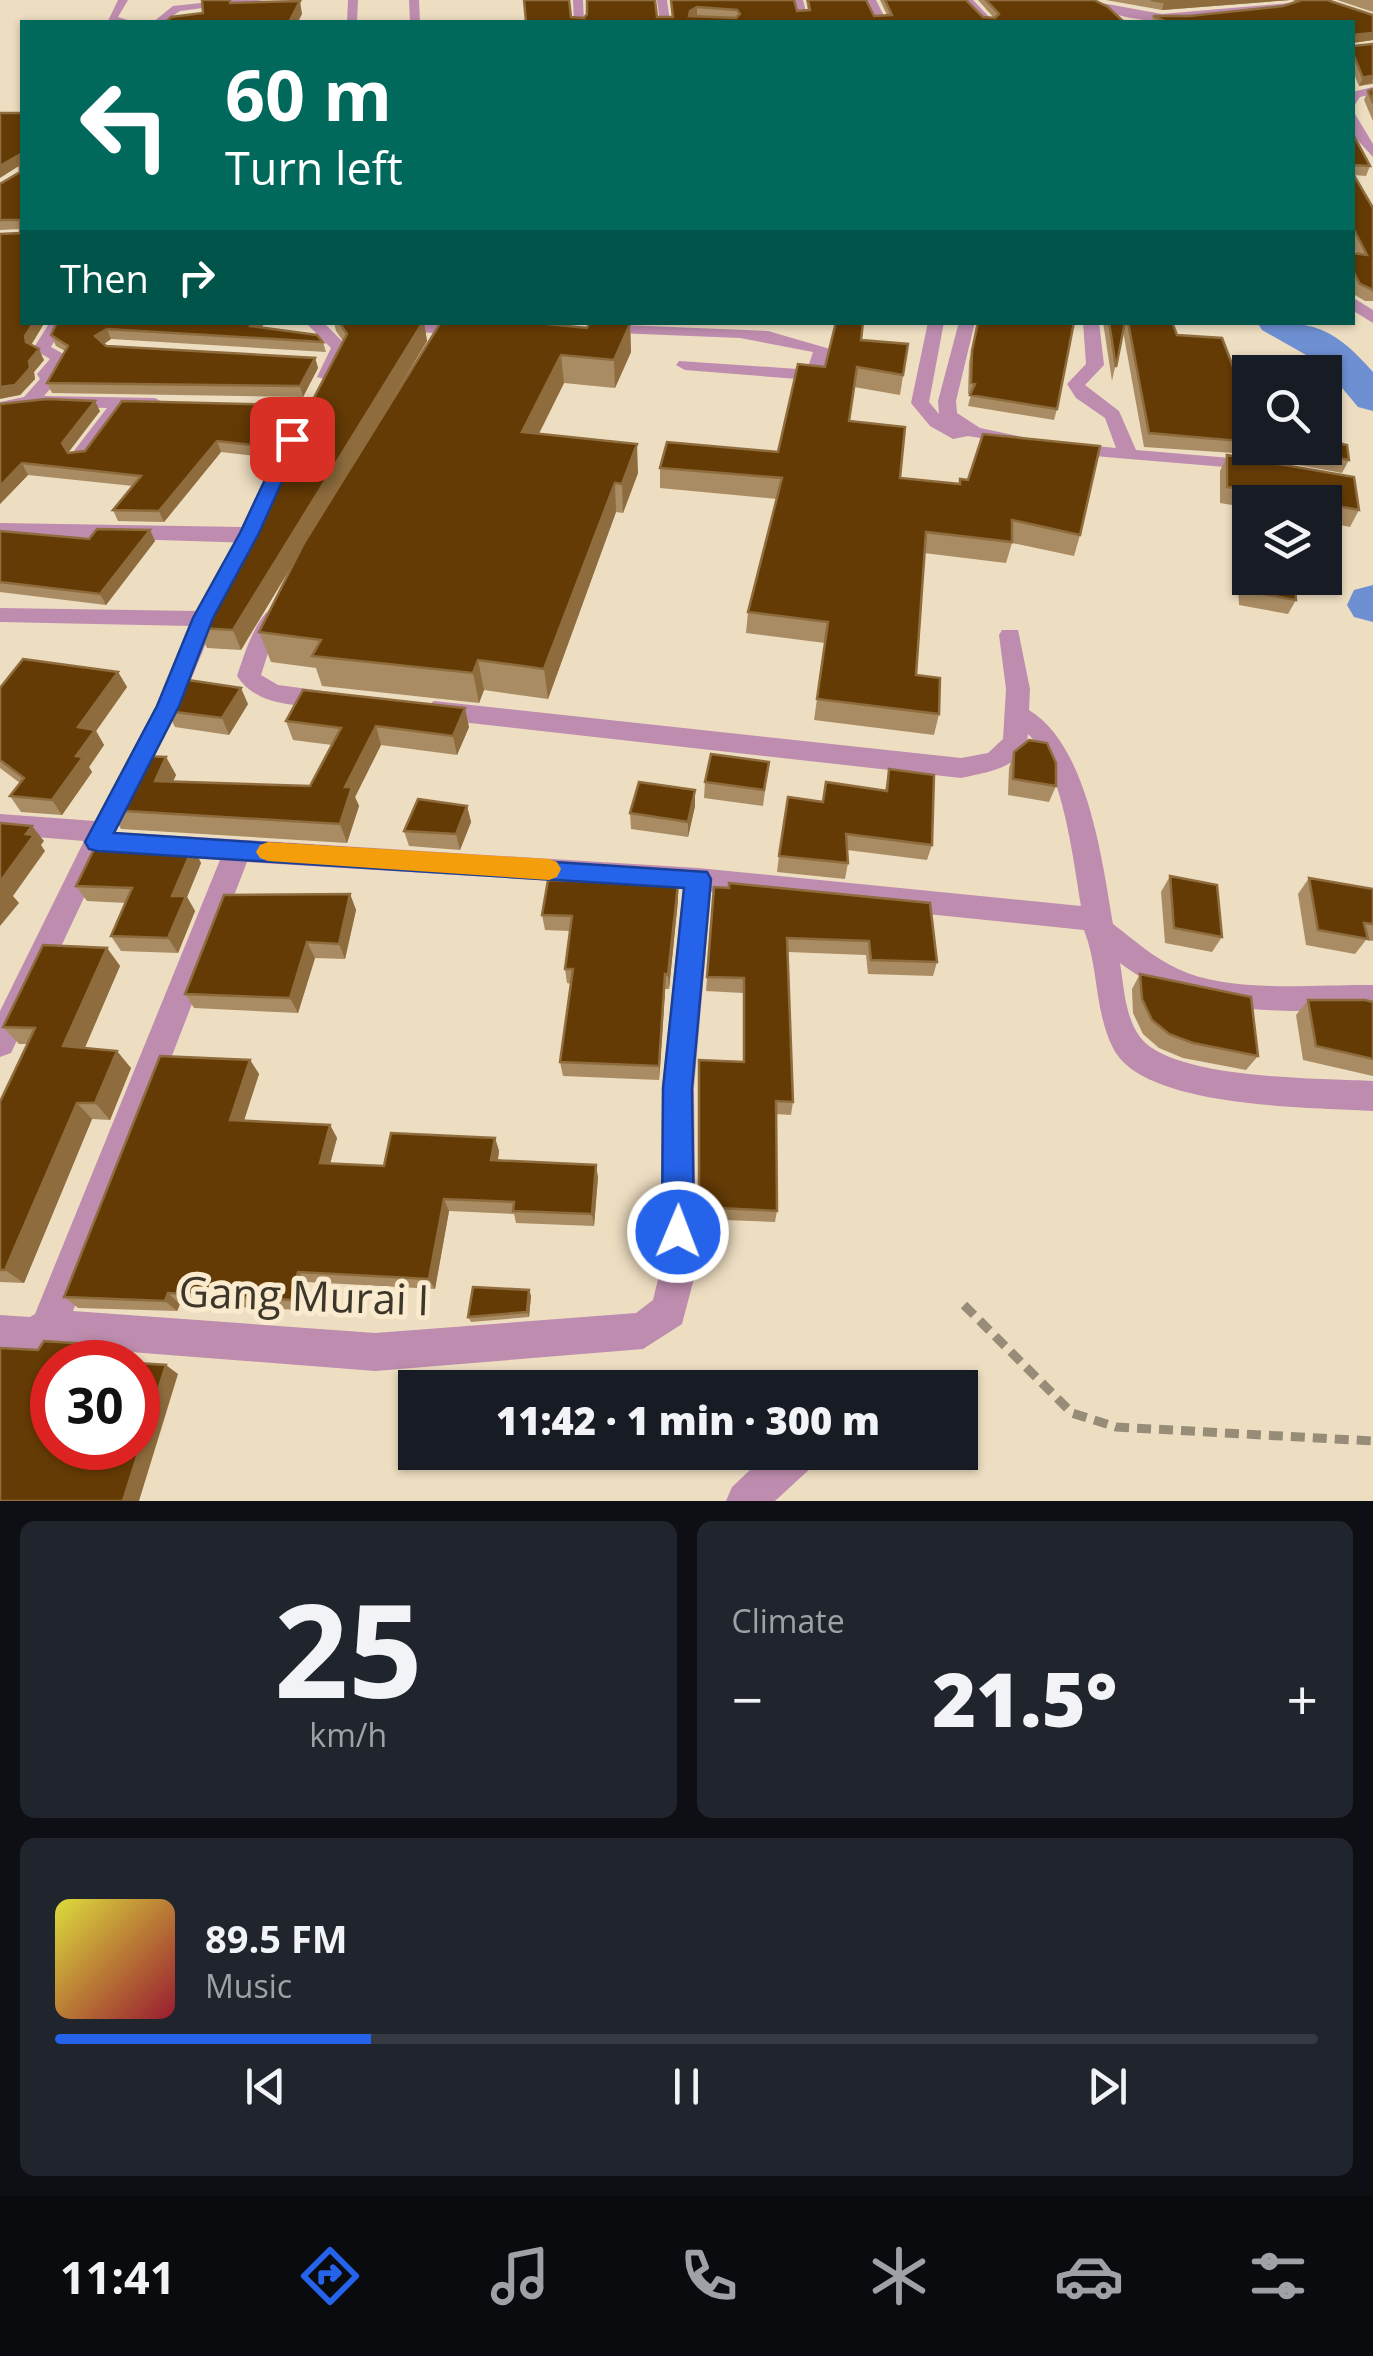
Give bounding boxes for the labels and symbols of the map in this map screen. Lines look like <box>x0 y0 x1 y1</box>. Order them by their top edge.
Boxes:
pin <box>250 397 335 482</box>
position arrow <box>626 1180 730 1284</box>
street label: Gang Murai I <box>178 1262 430 1327</box>
speed limit sign: 30 <box>30 1340 160 1470</box>

